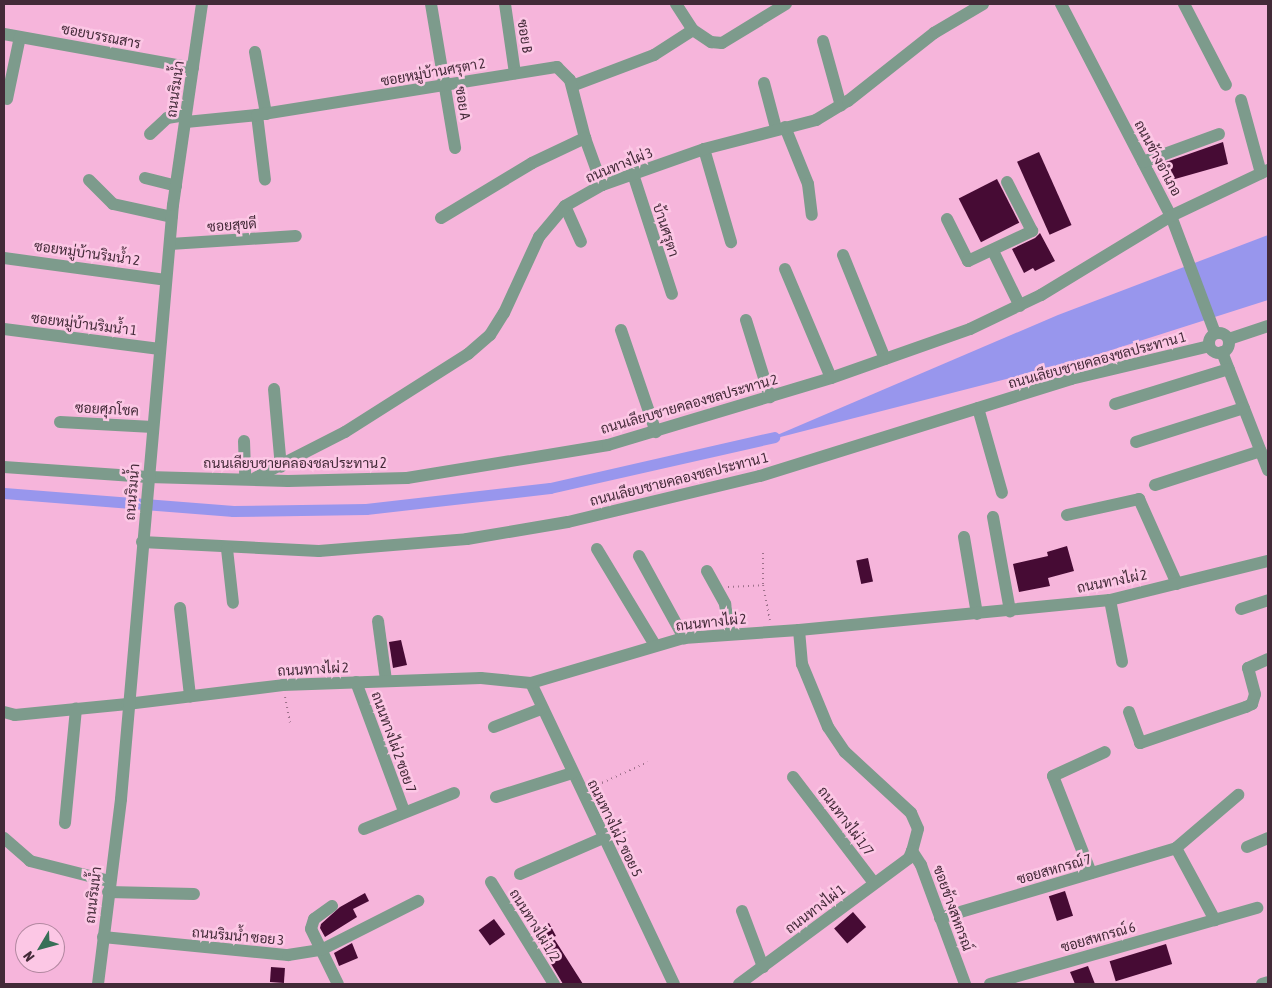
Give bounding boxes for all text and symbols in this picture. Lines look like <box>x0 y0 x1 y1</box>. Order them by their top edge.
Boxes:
street label: ซอย B <box>514 18 536 54</box>
street label: ซอยบรรณสาร <box>60 20 142 52</box>
street label: ซอยหมู่บ้านศรุตา 2 <box>379 55 487 89</box>
street label: ถนนริมน้ำ <box>163 60 187 118</box>
street label: ซอย A <box>452 85 474 121</box>
street label: ถนนข้างอำเภอ <box>1131 117 1185 199</box>
street label: ถนนทางไผ่ 3 <box>583 144 655 186</box>
street label: บ้านศรุตา <box>649 201 683 259</box>
street label: ซอยสุขดี <box>207 215 257 235</box>
street label: ซอยหมู่บ้านริมน้ำ 2 <box>33 237 141 269</box>
street label: ซอยหมู่บ้านริมน้ำ 1 <box>30 309 138 339</box>
street label: ถนนเลียบชายคลองชลประทาน 1 <box>1006 328 1188 392</box>
street label: ถนนเลียบชายคลองชลประทาน 2 <box>599 371 779 437</box>
street label: ซอยศุภโชค <box>75 399 139 419</box>
street label: ถนนเลียบชายคลองชลประทาน 1 <box>588 449 770 509</box>
street label: ถนนเลียบชายคลองชลประทาน 2 <box>203 455 387 471</box>
street label: ถนนริมน้ำ <box>121 463 143 521</box>
street label: ถนนทางไผ่ 2 <box>1076 566 1148 596</box>
street label: ถนนทางไผ่ 2 <box>675 610 747 634</box>
street label: ถนนทางไผ่ 2 <box>277 659 349 679</box>
street label: ถนนทางไผ่ 2 ซอย 7 <box>368 689 420 795</box>
street label: ถนนทางไผ่ 2 ซอย 5 <box>584 777 646 879</box>
street label: ถนนทางไผ่ 1/7 <box>815 783 877 859</box>
street label: ซอยสหกรณ์ 7 <box>1015 850 1093 888</box>
street label: ซอยข้างสหกรณ์ <box>930 863 976 953</box>
street label: ถนนริมน้ำ <box>81 866 105 924</box>
street label: ถนนทางไผ่ 1 <box>782 881 848 937</box>
street label: ถนนทางไผ่ 1/2 <box>506 886 564 964</box>
street label: ซอยสหกรณ์ 6 <box>1059 918 1137 956</box>
north arrow <box>15 923 65 973</box>
street label: ถนนริมน้ำ ซอย 3 <box>191 924 285 948</box>
text: N <box>20 948 38 965</box>

